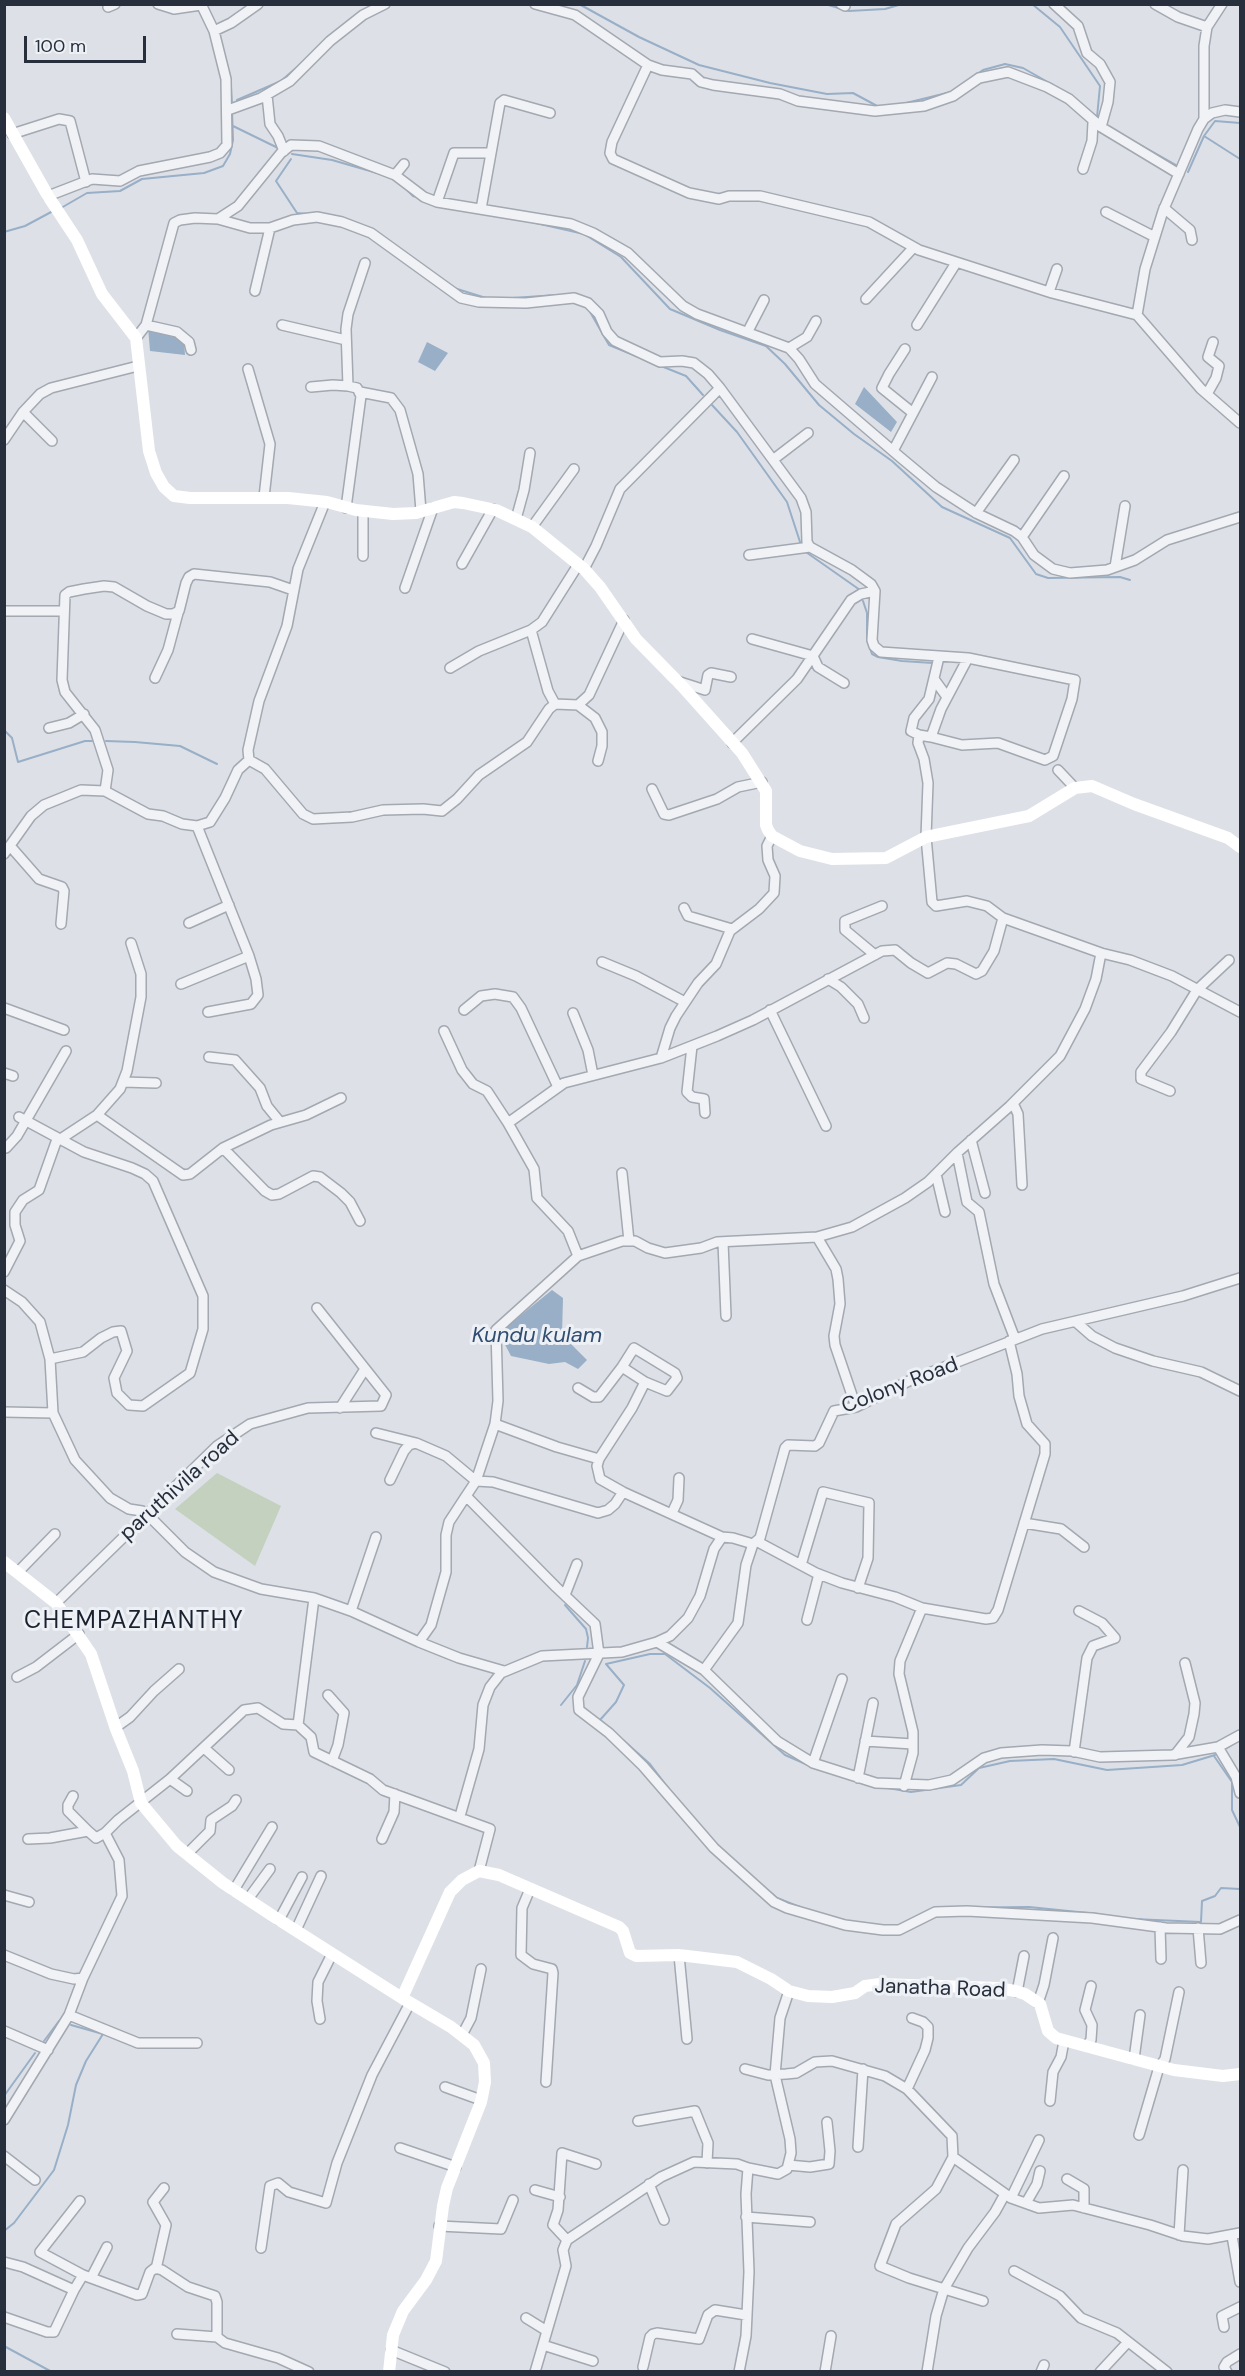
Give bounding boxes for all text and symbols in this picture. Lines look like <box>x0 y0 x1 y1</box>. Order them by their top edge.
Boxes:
scale bar <box>27 24 148 62</box>
text: 100 m <box>35 34 86 58</box>
water label: Kundu kulam <box>472 1323 602 1349</box>
street label: Colony Road <box>838 1352 962 1420</box>
street label: paruthivila road <box>115 1426 245 1546</box>
district label: CHEMPAZHANTHY <box>24 1608 244 1636</box>
street label: Janatha Road <box>874 1974 1006 2004</box>

